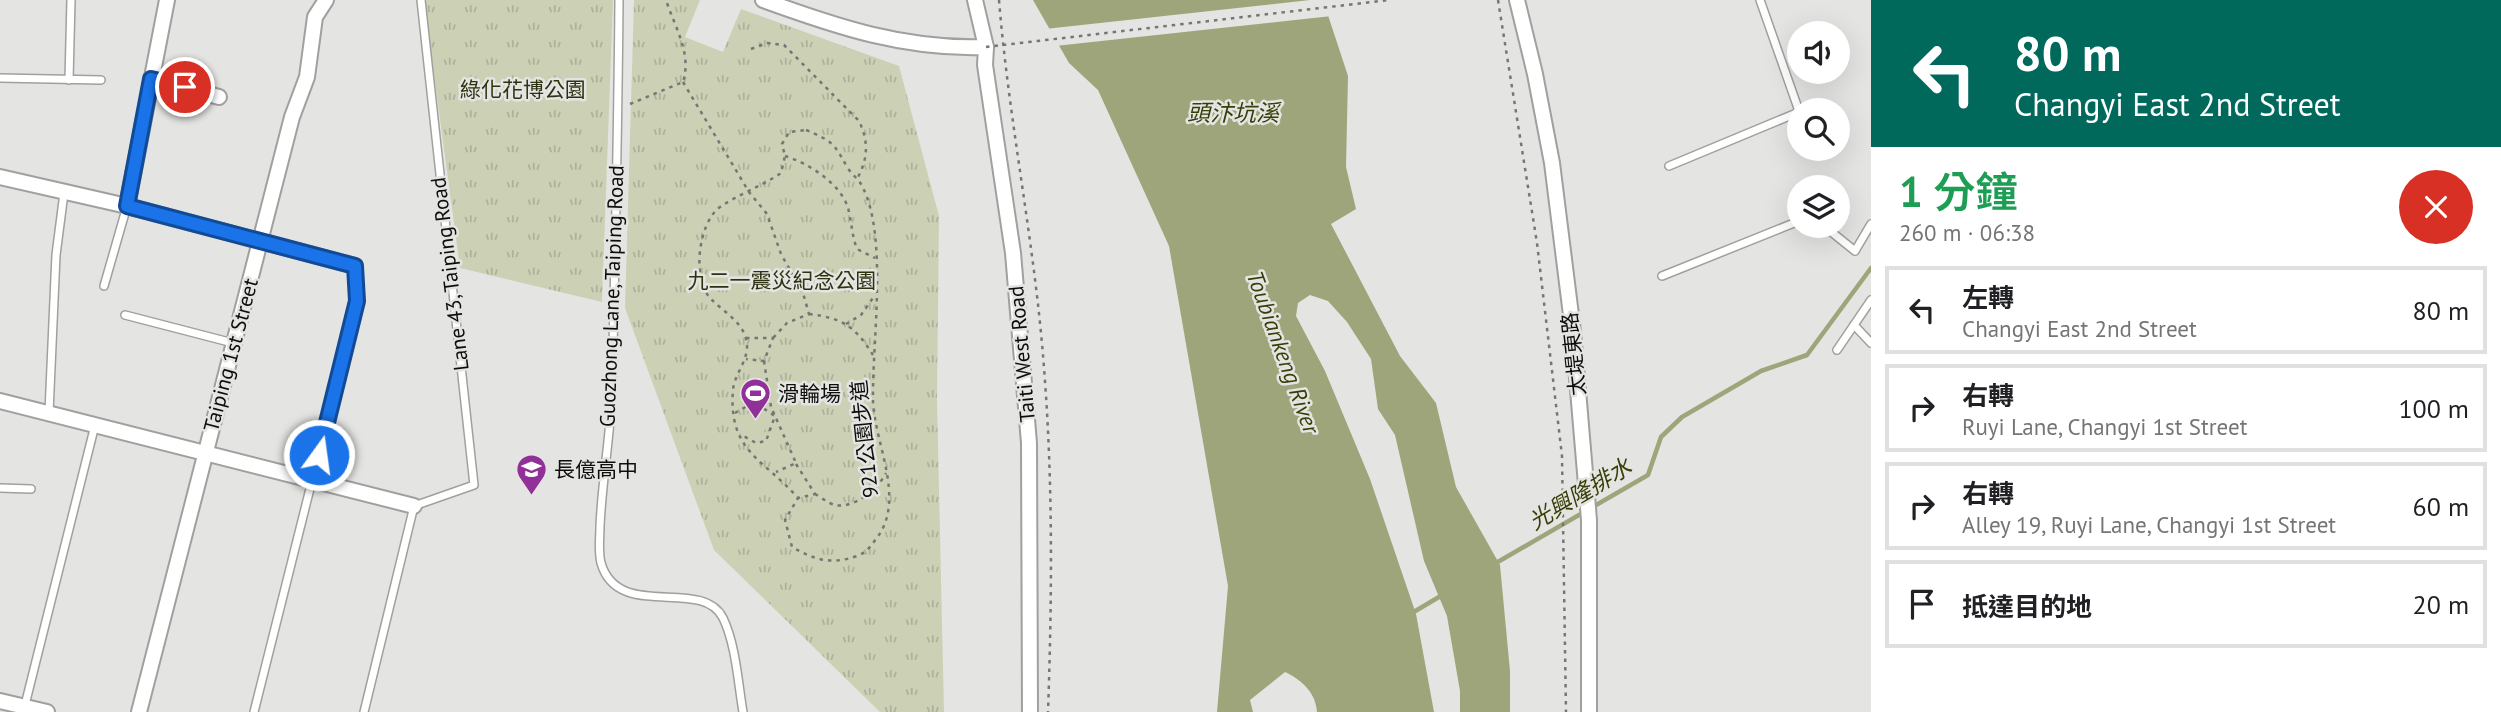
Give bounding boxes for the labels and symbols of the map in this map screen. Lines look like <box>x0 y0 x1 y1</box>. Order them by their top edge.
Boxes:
pin <box>155 57 215 117</box>
park label: 綠化花博公園 <box>460 76 586 103</box>
water label: 頭汴坑溪 <box>1187 98 1282 127</box>
street label: Guozhong Lane, Taiping Road <box>593 165 630 427</box>
street label: Lane 43, Taiping Road <box>424 176 475 372</box>
park label: 九二一震災紀念公園 <box>688 267 877 294</box>
water label: Toubiankeng River <box>1241 267 1327 438</box>
street label: Taiping 1st Street <box>197 275 264 434</box>
street label: Taiti West Road <box>1002 285 1041 423</box>
street label: 太堤東路 <box>1556 311 1591 397</box>
sports icon: 滑輪場 <box>738 377 772 421</box>
street label: 921公園步道 <box>845 379 884 499</box>
place label: 滑輪場 <box>778 380 841 407</box>
position arrow <box>282 418 356 492</box>
water label: 光興隆排水 <box>1523 451 1637 536</box>
school or university icon: 長億高中 <box>514 453 548 497</box>
place label: 長億高中 <box>554 456 638 483</box>

